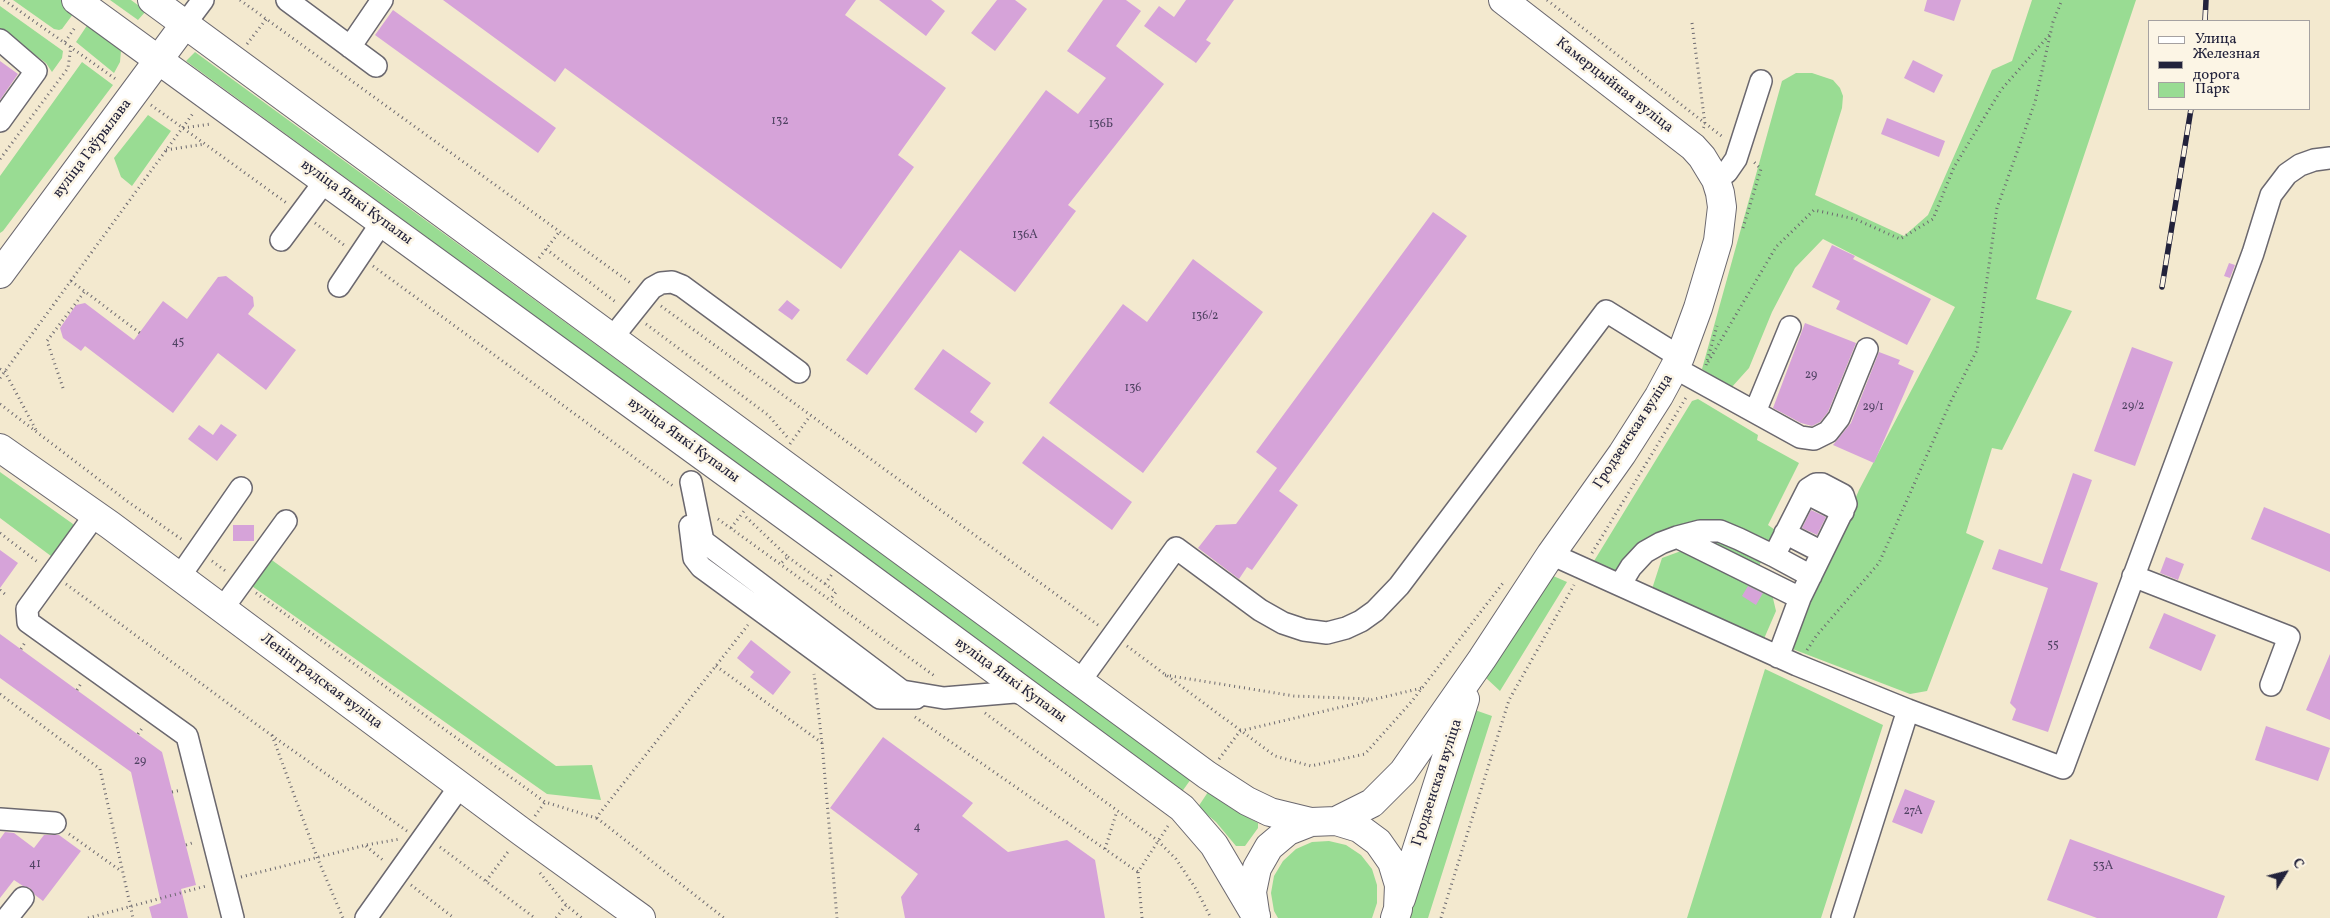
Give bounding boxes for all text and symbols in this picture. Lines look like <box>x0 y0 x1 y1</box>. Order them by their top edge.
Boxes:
legend <box>2148 20 2310 110</box>
text: Улица <box>2195 29 2237 50</box>
street label: Камерцыйная вуліца <box>1552 35 1676 137</box>
text: Железная дорога <box>2193 44 2260 86</box>
text: Парк <box>2195 79 2230 100</box>
street label: вуліца Гаўрылава <box>50 96 136 202</box>
house number: 132 <box>771 115 789 129</box>
house number: 136Б <box>1089 118 1113 132</box>
street label: вуліца Янкі Купалы <box>297 156 415 250</box>
house number: 136А <box>1012 229 1038 243</box>
house number: 136/2 <box>1191 310 1219 324</box>
house number: 45 <box>172 336 184 350</box>
house number: 29 <box>1805 369 1817 383</box>
street label: Гродзенская вуліца <box>1590 371 1678 493</box>
house number: 136 <box>1125 382 1141 396</box>
street label: вуліца Янкі Купалы <box>624 394 742 488</box>
house number: 29/2 <box>2122 400 2144 414</box>
house number: 29/1 <box>1862 401 1884 415</box>
street label: Ленінградская вуліца <box>256 630 386 734</box>
street label: вуліца Янкі Купалы <box>951 634 1069 728</box>
house number: 55 <box>2047 639 2059 653</box>
street label: Гродзенская вуліца <box>1409 717 1467 849</box>
house number: 29 <box>134 755 146 769</box>
house number: 27А <box>1903 805 1923 819</box>
house number: 4 <box>913 821 921 835</box>
north arrow <box>2260 848 2310 898</box>
text: С <box>2287 855 2308 873</box>
house number: 41 <box>29 858 41 872</box>
house number: 53А <box>2093 860 2113 874</box>

